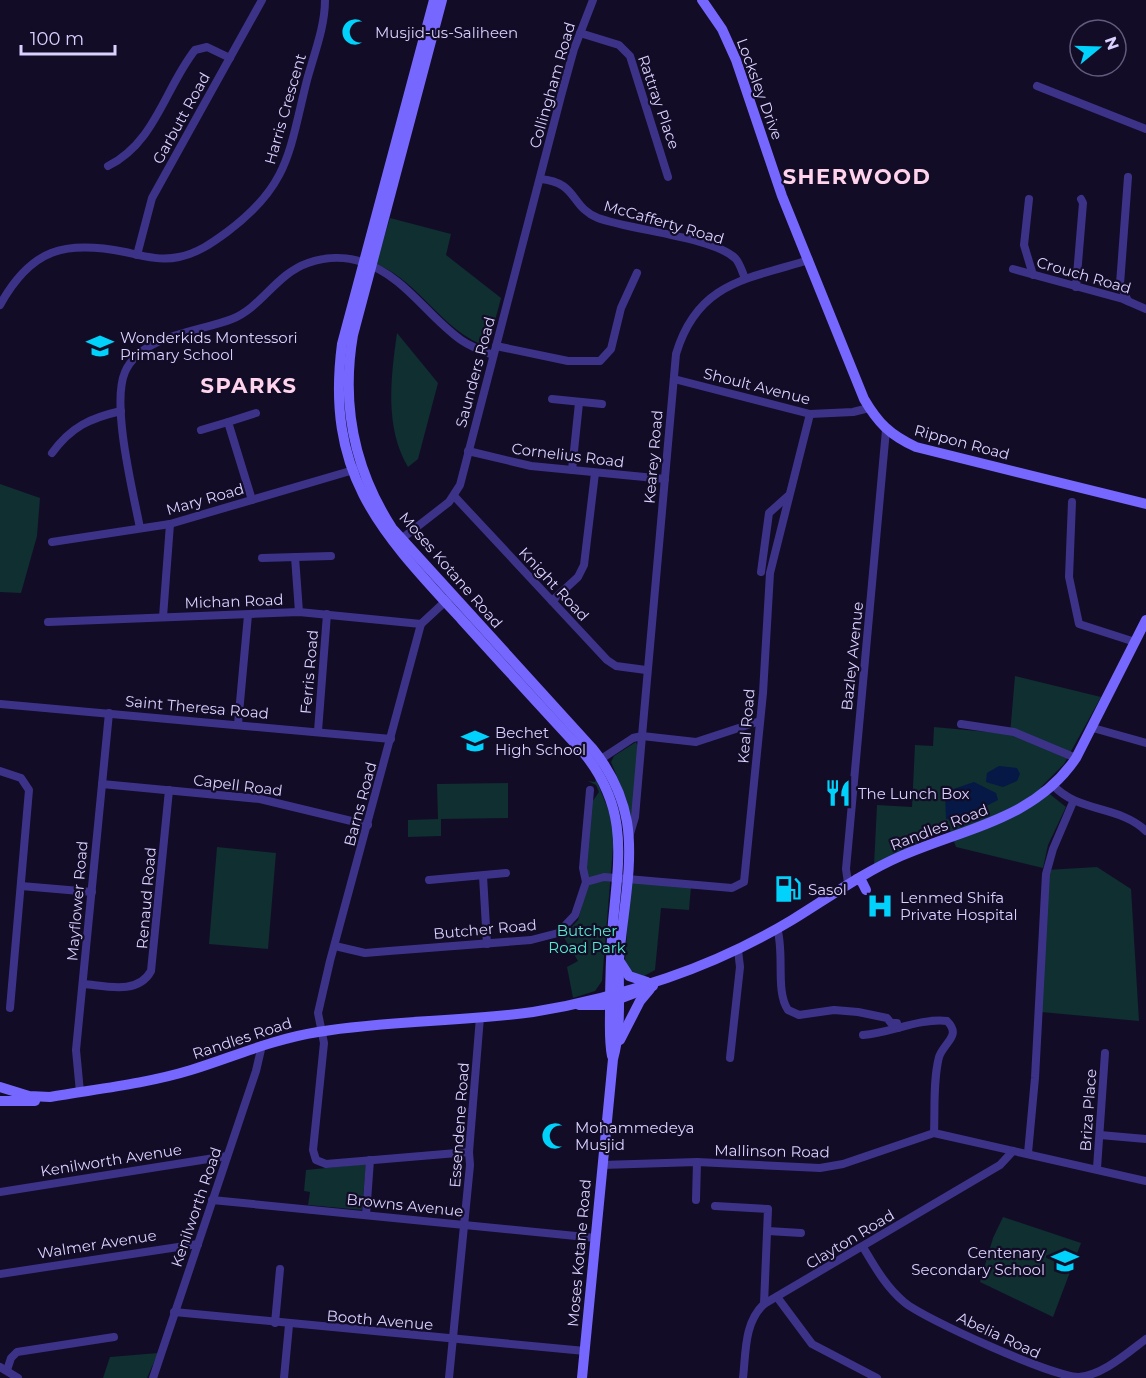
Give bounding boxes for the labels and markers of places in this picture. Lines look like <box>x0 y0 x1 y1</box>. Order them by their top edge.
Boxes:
mosque icon: Musjid-us-Saliheen <box>340 17 370 47</box>
place label: Musjid-us-Saliheen <box>375 23 518 42</box>
place label: Wonderkids Montessori Primary School <box>120 328 298 364</box>
school or university icon: Wonderkids Montessori Primary School <box>85 331 115 361</box>
place label: Bechet High School <box>495 723 586 759</box>
school or university icon: Bechet High School <box>460 726 490 756</box>
restaurant icon: The Lunch Box <box>823 778 853 808</box>
place label: The Lunch Box <box>858 784 970 803</box>
fuel station icon: Sasol <box>773 874 803 904</box>
place label: Sasol <box>808 880 847 899</box>
place label: Lenmed Shifa Private Hospital <box>900 888 1018 924</box>
hospital icon: Lenmed Shifa Private Hospital <box>865 891 895 921</box>
place label: Mohammedeya Musjid <box>575 1118 694 1154</box>
mosque icon: Mohammedeya Musjid <box>540 1121 570 1151</box>
place label: Centenary Secondary School <box>911 1243 1046 1279</box>
school or university icon: Centenary Secondary School <box>1050 1246 1080 1276</box>

